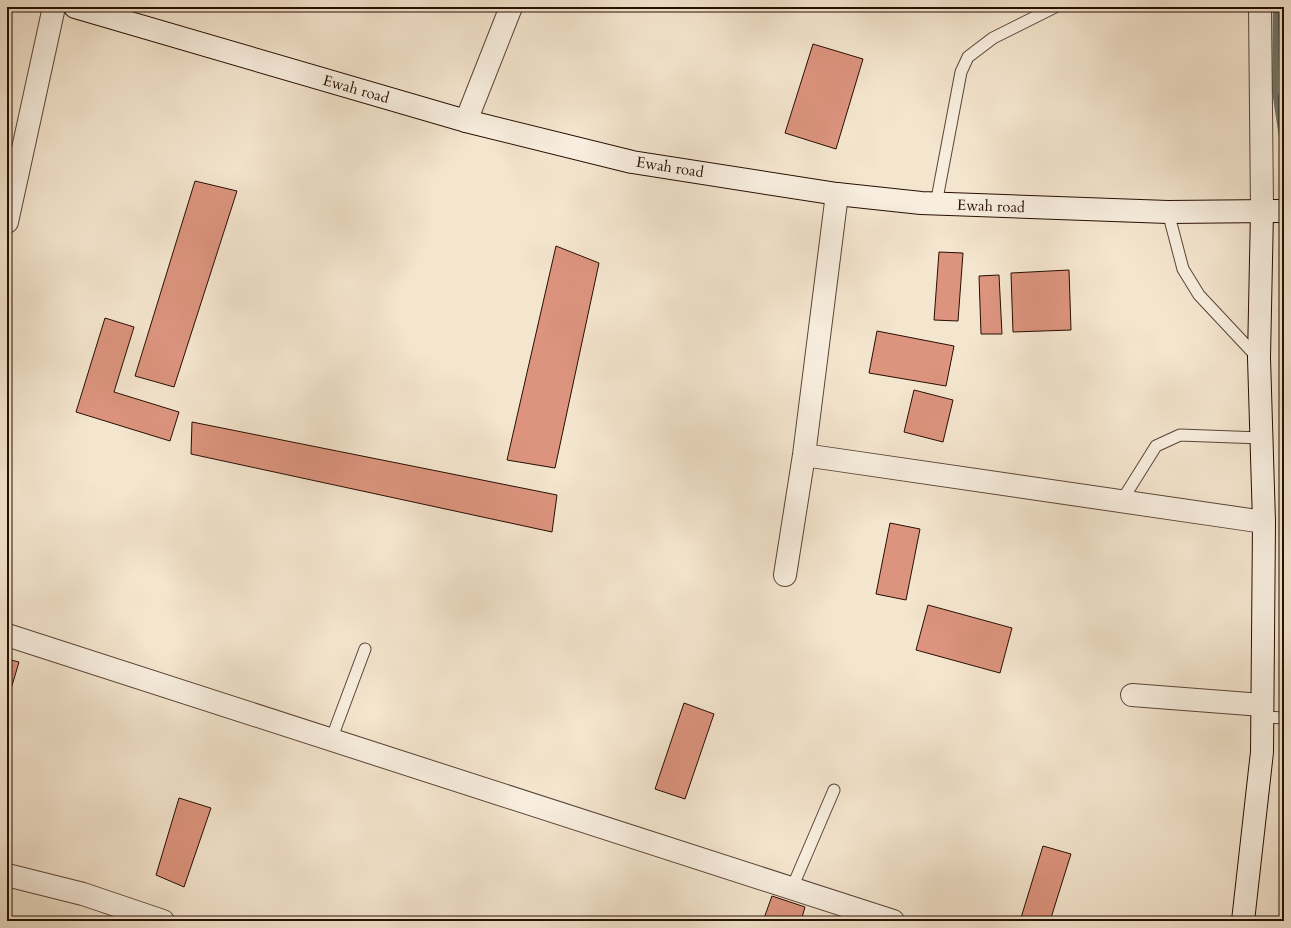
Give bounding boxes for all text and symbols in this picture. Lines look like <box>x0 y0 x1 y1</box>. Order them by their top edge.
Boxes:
street label: Ewah road <box>321 70 391 108</box>
street label: Ewah road <box>635 152 705 182</box>
street label: Ewah road <box>957 195 1025 217</box>

